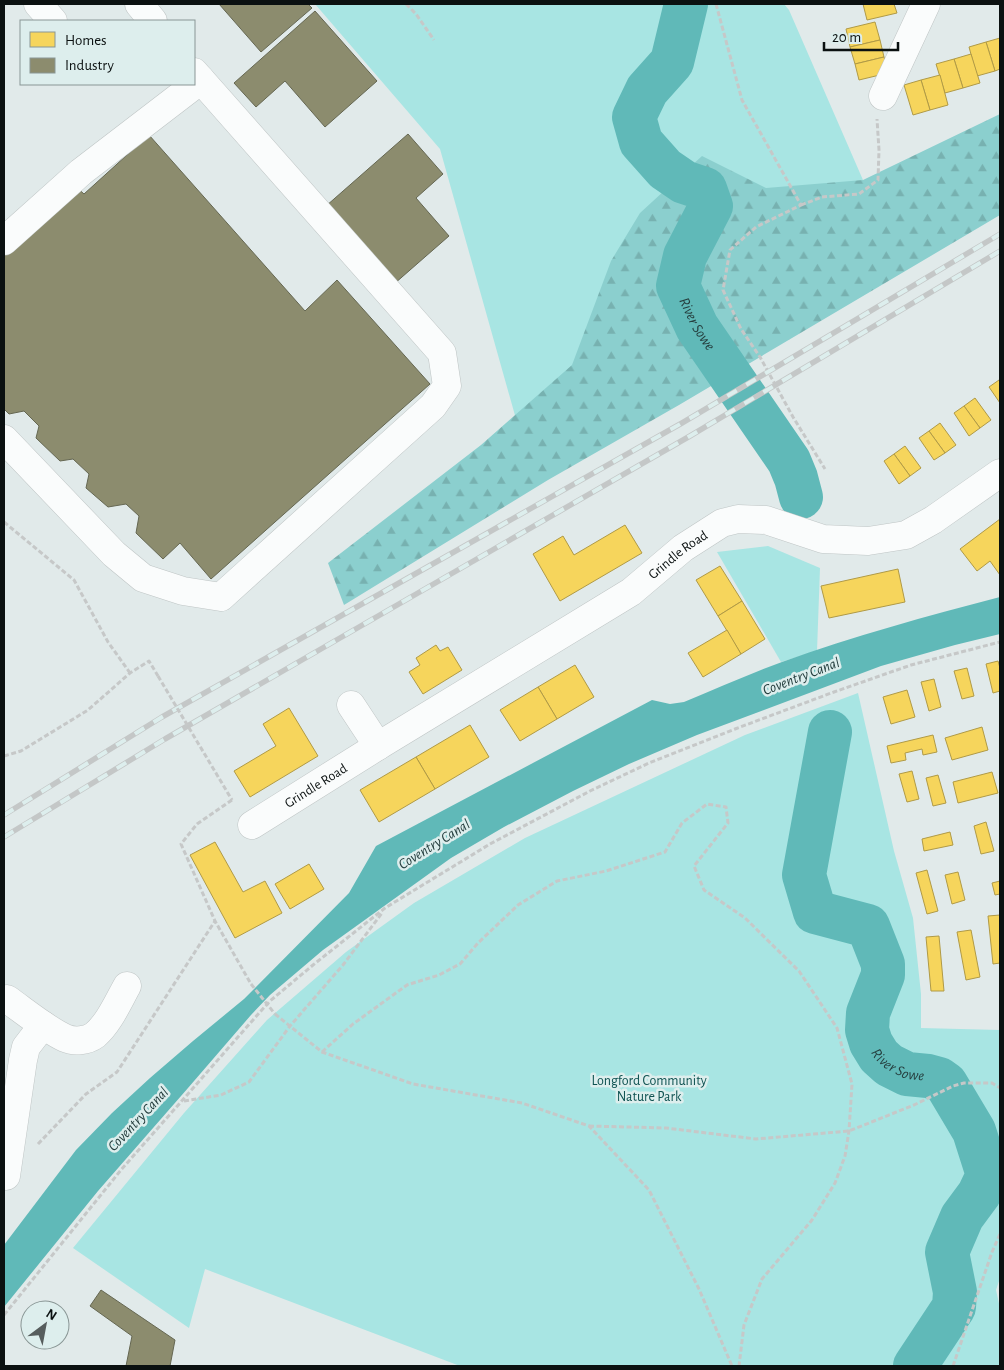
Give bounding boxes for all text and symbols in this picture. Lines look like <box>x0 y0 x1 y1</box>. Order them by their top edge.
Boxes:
legend <box>20 20 195 85</box>
scale bar <box>824 20 898 52</box>
text: 20 m <box>832 30 861 45</box>
text: Homes <box>65 33 107 48</box>
text: Industry <box>65 58 114 73</box>
water label: River Sowe <box>676 295 718 353</box>
street label: Grindle Road <box>646 528 710 582</box>
water label: Coventry Canal <box>761 655 842 698</box>
street label: Grindle Road <box>282 761 350 811</box>
water label: Coventry Canal <box>396 816 473 872</box>
water label: River Sowe <box>868 1046 925 1084</box>
park label: Longford Community Nature Park <box>591 1074 707 1104</box>
water label: Coventry Canal <box>105 1084 172 1154</box>
north arrow <box>20 1300 70 1350</box>
text: N <box>44 1306 59 1323</box>

